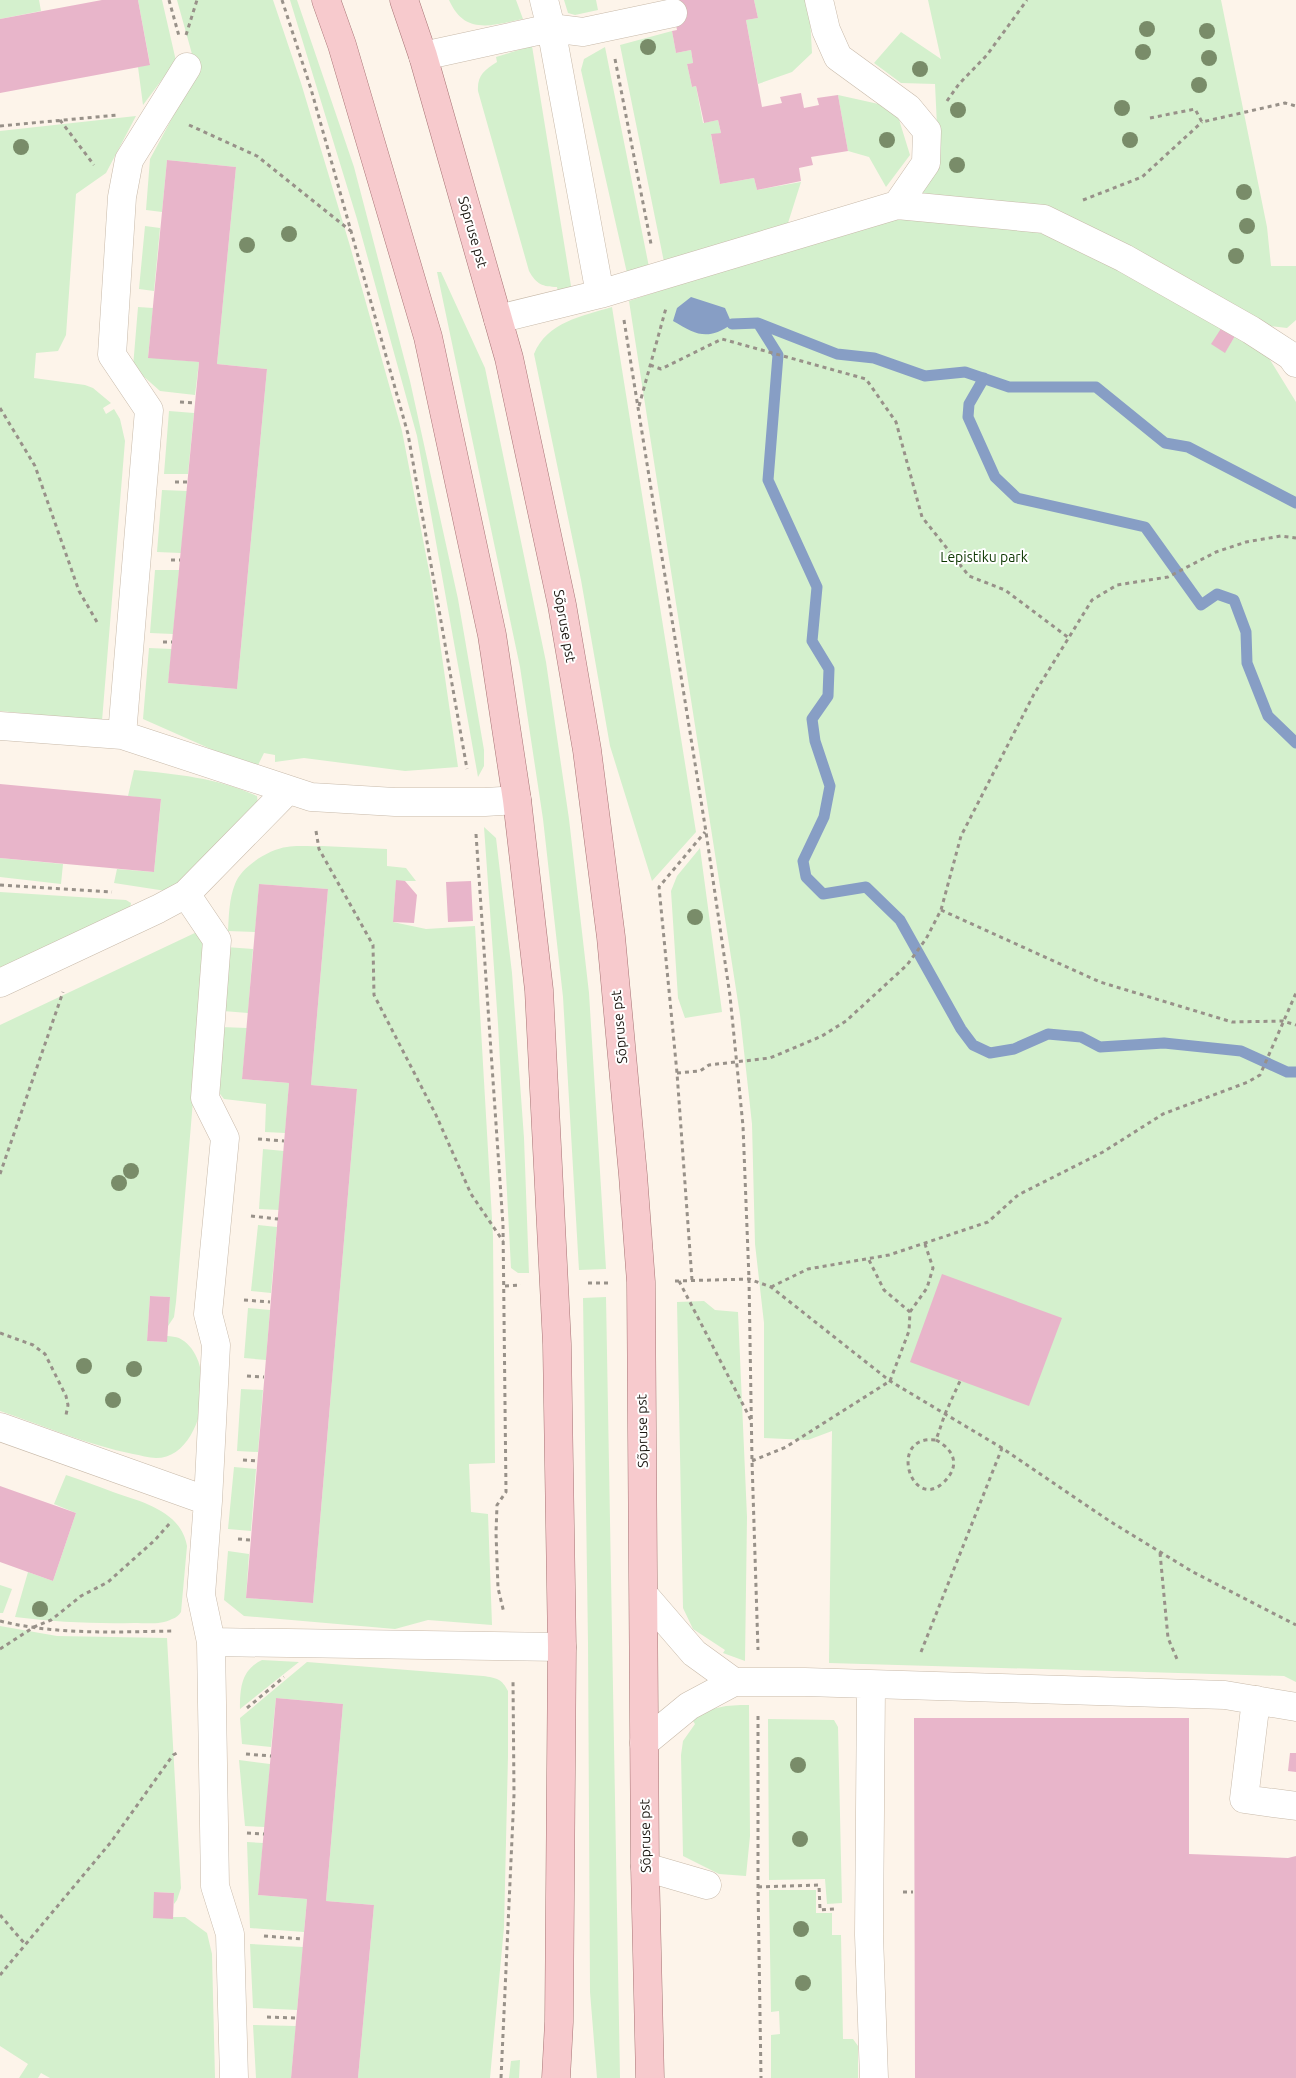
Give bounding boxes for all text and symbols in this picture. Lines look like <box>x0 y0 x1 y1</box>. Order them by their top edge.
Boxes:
street label: Sõpruse pst <box>455 194 491 270</box>
park label: Lepistiku park <box>940 549 1028 565</box>
street label: Sõpruse pst <box>551 588 579 664</box>
street label: Sõpruse pst <box>608 989 630 1064</box>
street label: Sõpruse pst <box>633 1393 651 1468</box>
street label: Sõpruse pst <box>636 1798 654 1873</box>

